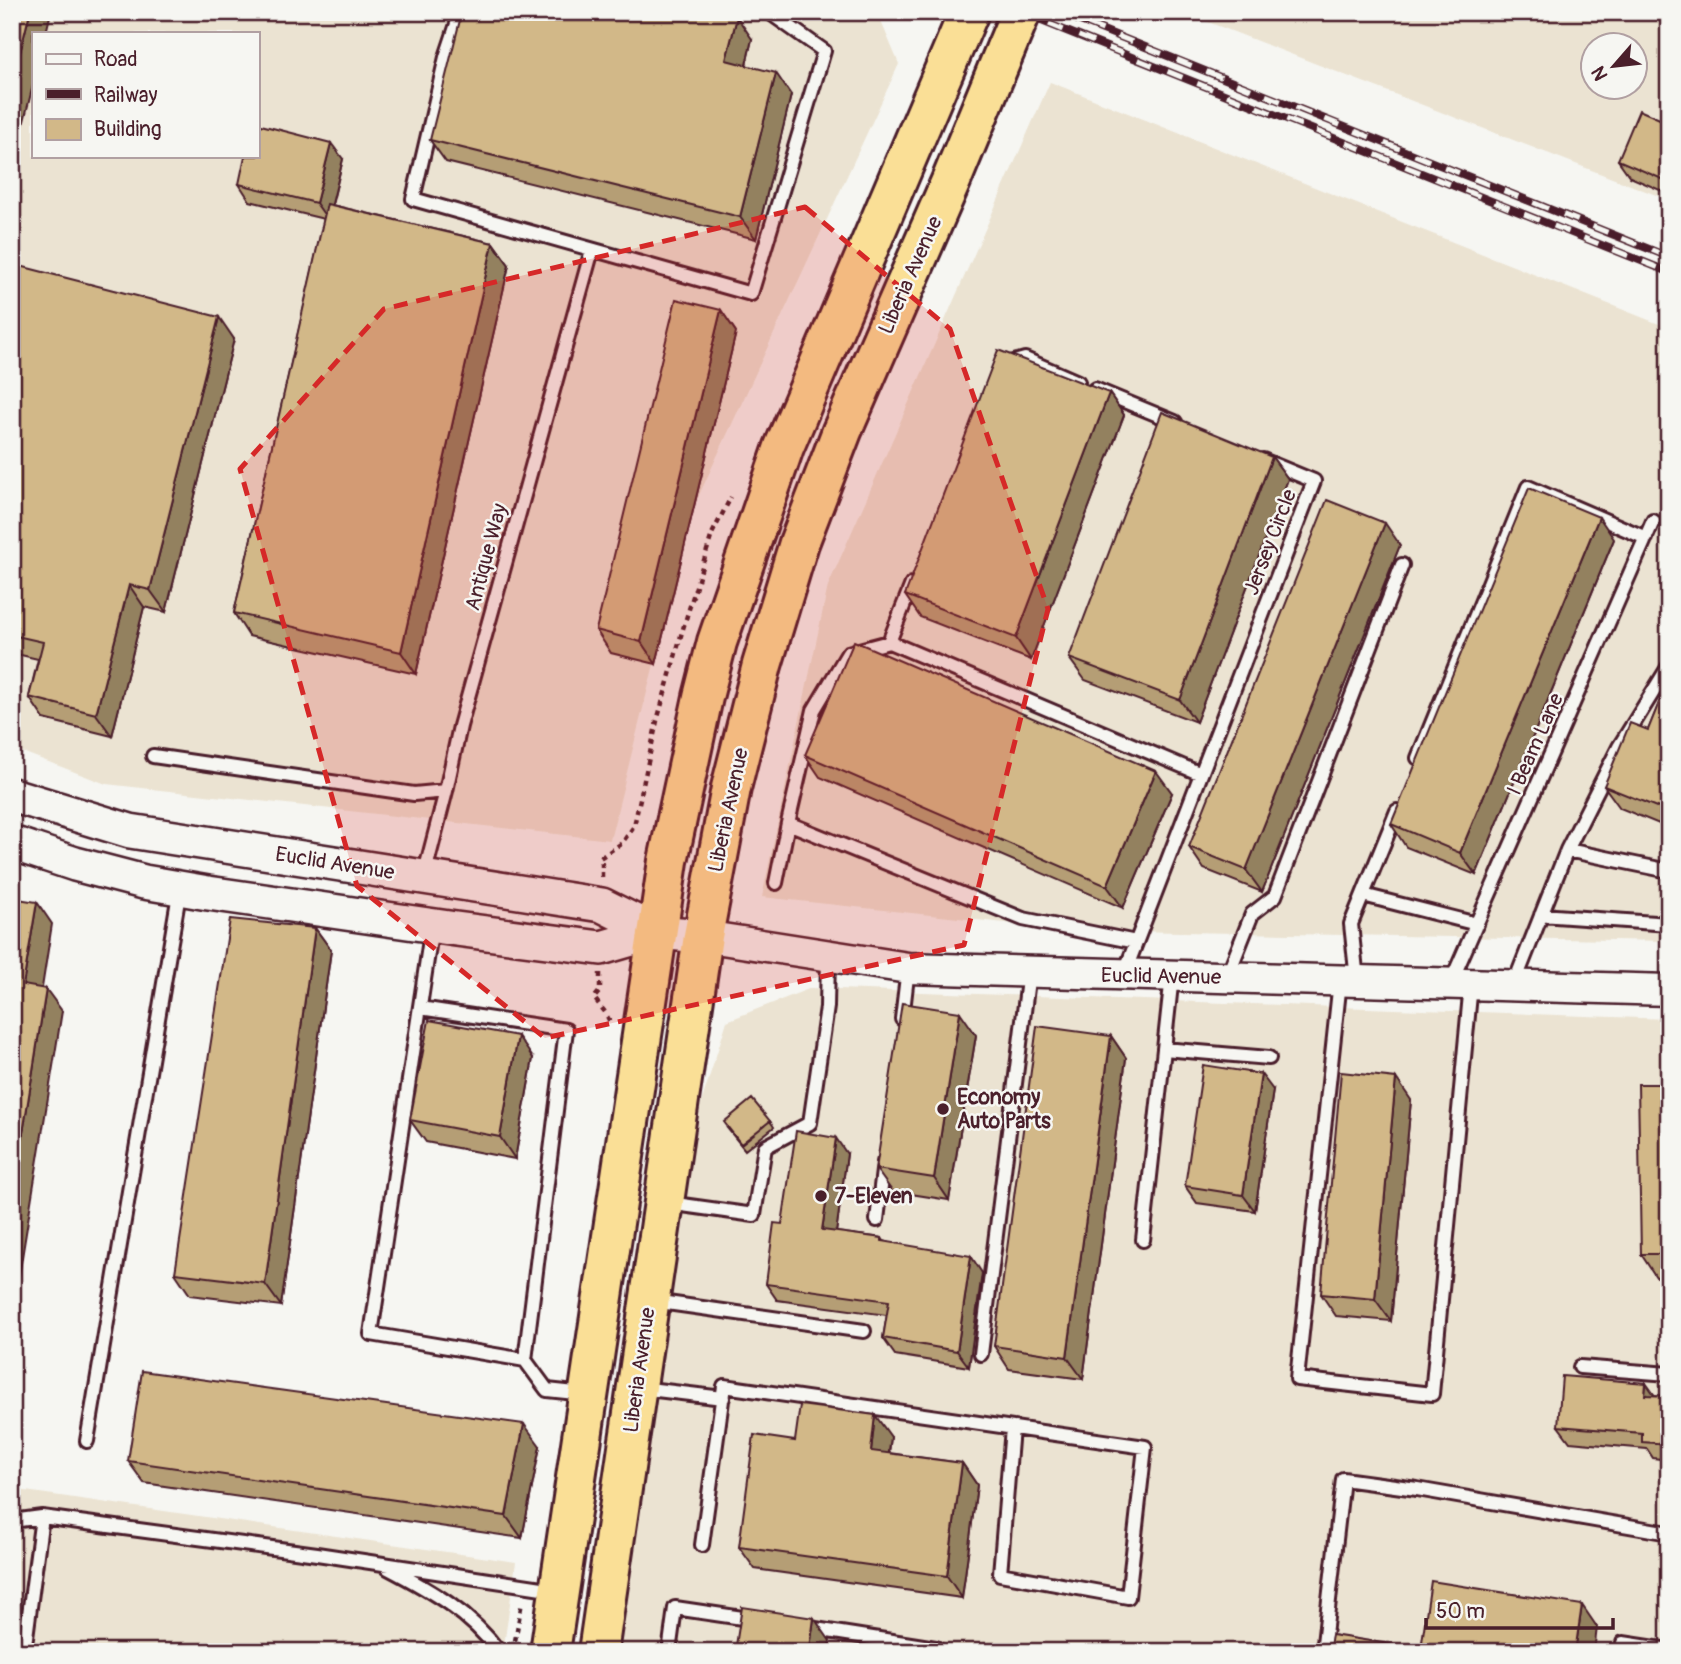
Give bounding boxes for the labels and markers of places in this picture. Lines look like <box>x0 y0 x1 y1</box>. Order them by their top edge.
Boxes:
place label: Economy Auto Parts <box>957 1084 1051 1135</box>
marker: Economy Auto Parts <box>935 1101 951 1117</box>
place label: 7-Eleven <box>835 1183 913 1210</box>
marker: 7-Eleven <box>813 1188 829 1204</box>

